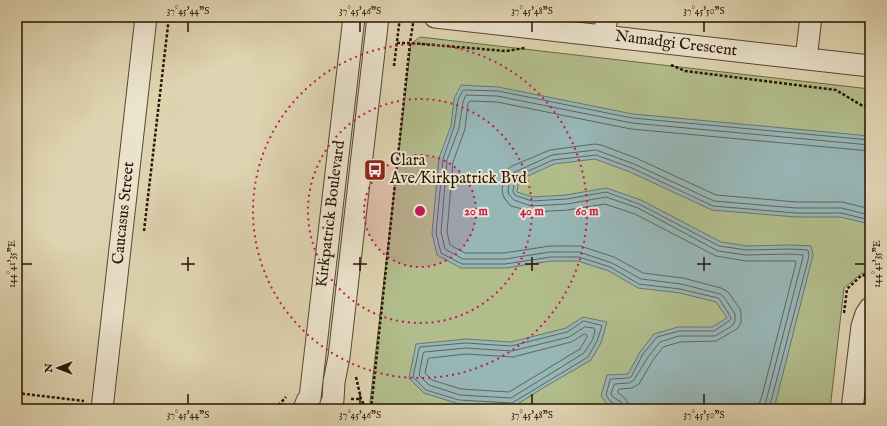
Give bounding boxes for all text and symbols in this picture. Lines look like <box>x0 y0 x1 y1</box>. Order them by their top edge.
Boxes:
text: 37°45'44"S <box>167 5 209 18</box>
text: 37°45'46"S <box>339 5 381 18</box>
text: 37°45'48"S <box>511 5 553 18</box>
text: 37°45'50"S <box>683 5 725 18</box>
street label: Namadgi Crescent <box>614 27 739 61</box>
street label: Kirkpatrick Boulevard <box>312 139 350 289</box>
place label: Clara Ave/Kirkpatrick Bvd <box>389 151 527 189</box>
bus stop icon: Clara Ave/Kirkpatrick Bvd <box>362 157 388 183</box>
street label: Caucasus Street <box>109 160 139 265</box>
centre of rings <box>413 204 427 218</box>
text: 20 m <box>464 204 488 219</box>
text: 40 m <box>520 204 545 219</box>
text: 60 m <box>576 204 599 219</box>
text: 144°41'35"E <box>6 240 19 288</box>
text: 144°41'35"E <box>871 240 884 288</box>
north arrow <box>38 348 78 388</box>
text: N <box>42 363 56 374</box>
text: 37°45'44"S <box>167 409 209 422</box>
text: 37°45'46"S <box>339 409 381 422</box>
text: 37°45'48"S <box>511 409 553 422</box>
text: 37°45'50"S <box>683 409 725 422</box>

